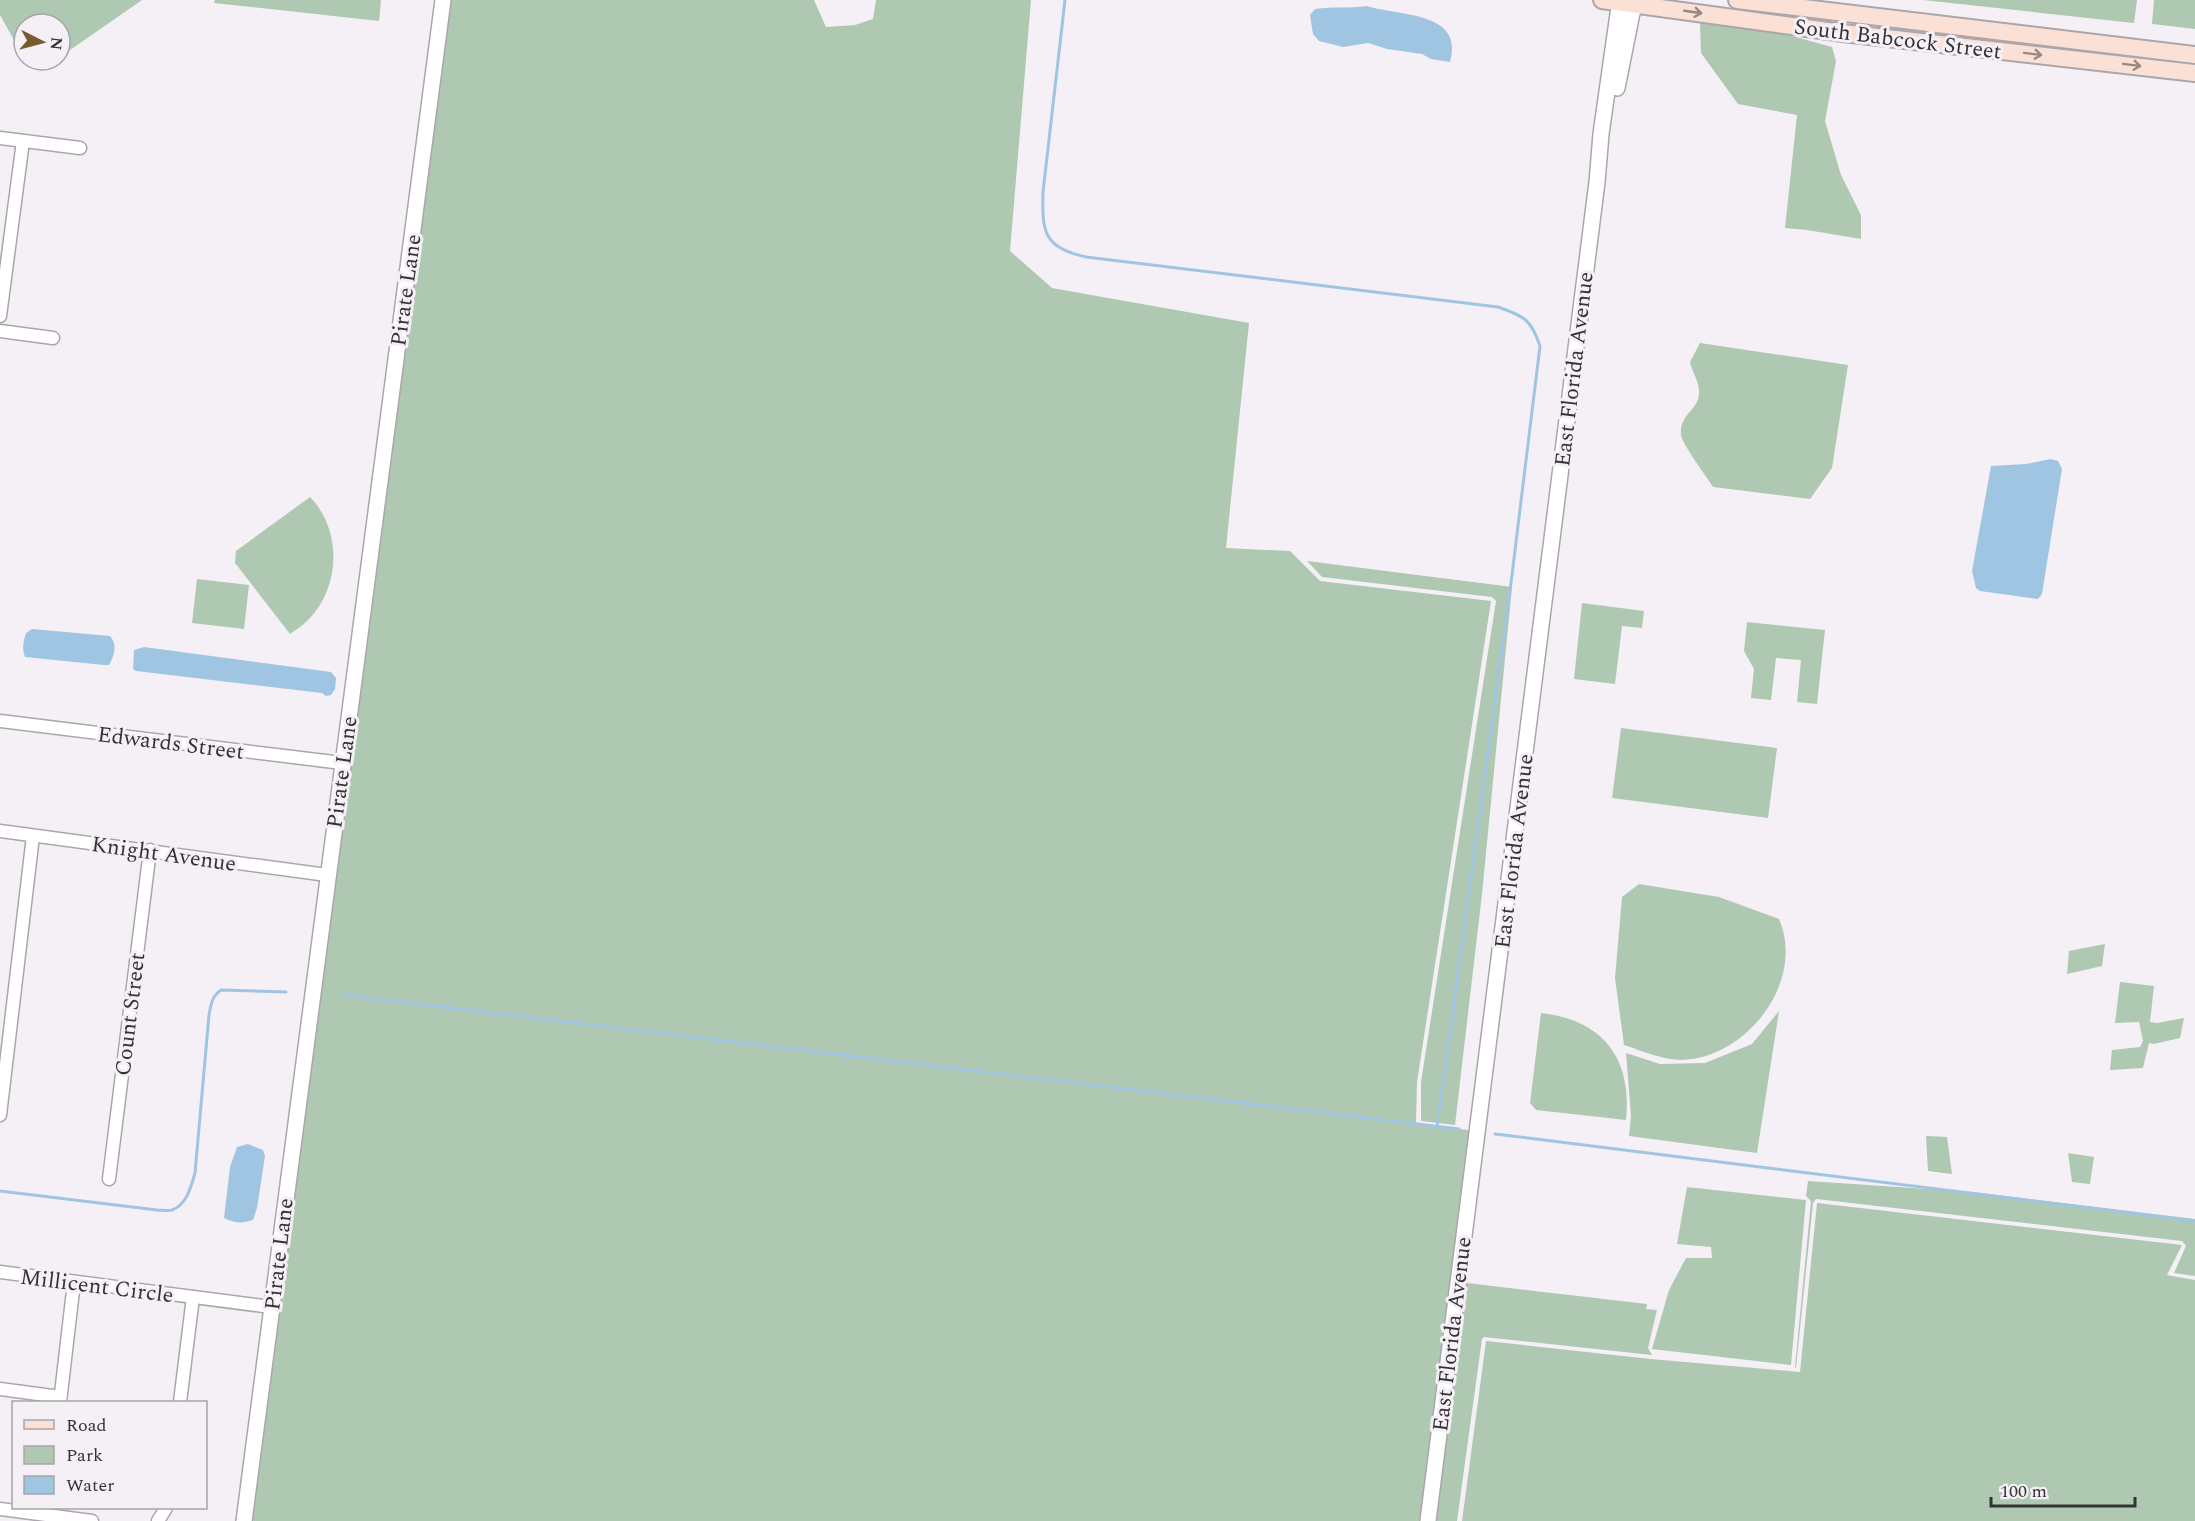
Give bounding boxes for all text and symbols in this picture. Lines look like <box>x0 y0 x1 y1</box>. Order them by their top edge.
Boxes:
one-way arrow <box>1683 6 1703 17</box>
street label: South Babcock Street <box>1792 10 2004 69</box>
north arrow <box>12 12 72 72</box>
text: N <box>43 36 69 51</box>
one-way arrow <box>2022 49 2042 60</box>
one-way arrow <box>2121 60 2141 71</box>
street label: Pirate Lane <box>382 232 431 348</box>
street label: East Florida Avenue <box>1546 270 1603 468</box>
street label: Pirate Lane <box>318 714 367 830</box>
street label: Edwards Street <box>95 718 246 769</box>
street label: East Florida Avenue <box>1486 752 1543 950</box>
street label: Knight Avenue <box>89 828 238 881</box>
street label: Count Street <box>107 950 154 1078</box>
street label: Pirate Lane <box>256 1196 303 1312</box>
street label: East Florida Avenue <box>1424 1235 1481 1433</box>
street label: Millicent Circle <box>18 1261 175 1312</box>
legend <box>12 1401 207 1509</box>
text: Road <box>66 1412 107 1439</box>
text: Park <box>66 1442 103 1469</box>
scale bar <box>1991 1470 2135 1508</box>
text: Water <box>66 1472 114 1499</box>
text: 100 m <box>2000 1478 2047 1505</box>

